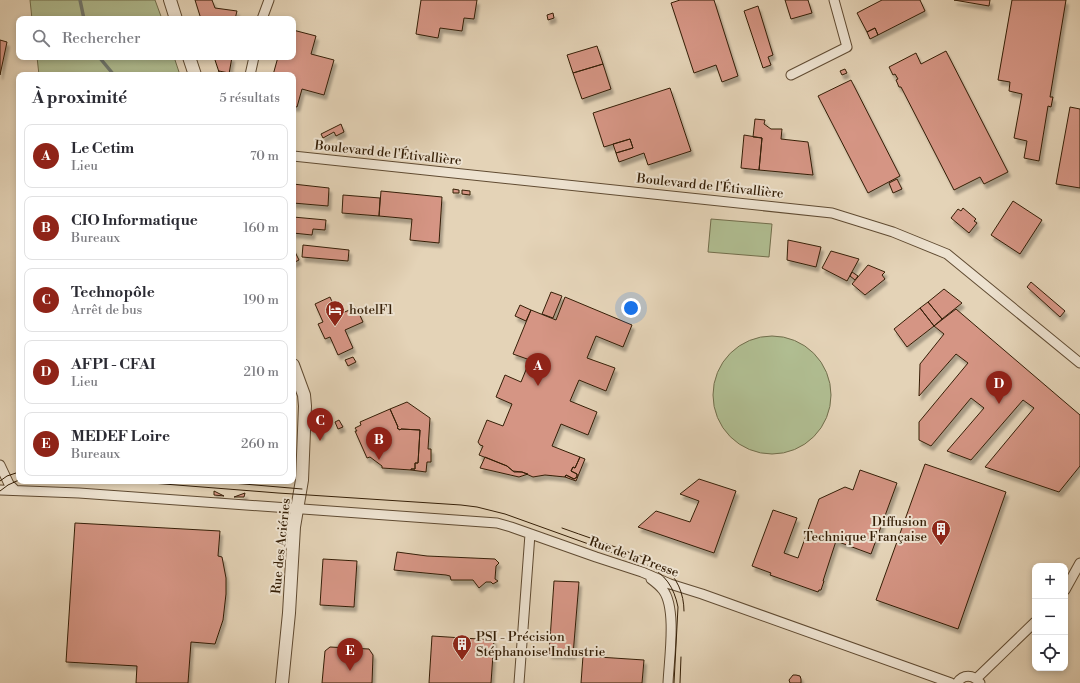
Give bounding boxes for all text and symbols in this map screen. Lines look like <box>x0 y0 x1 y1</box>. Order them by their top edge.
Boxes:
search box <box>16 16 296 60</box>
icon: search <box>30 27 52 49</box>
text: Rechercher <box>62 29 141 48</box>
text: À proximité <box>32 87 127 109</box>
text: 5 résultats <box>219 90 280 106</box>
street label: Boulevard de l'Étivallière <box>313 136 463 169</box>
text: Le Cetim <box>71 139 134 158</box>
text: A <box>41 148 51 164</box>
text: 70 m <box>250 148 279 164</box>
text: Lieu <box>71 158 98 174</box>
street label: Boulevard de l'Étivallière <box>635 169 785 202</box>
text: CIO Informatique <box>71 211 198 230</box>
text: B <box>41 220 51 236</box>
text: 160 m <box>243 220 279 236</box>
text: Bureaux <box>71 230 120 246</box>
text: Technopôle <box>71 283 155 302</box>
text: C <box>41 292 51 308</box>
text: 190 m <box>243 292 279 308</box>
your location <box>621 298 641 318</box>
hotel icon: hotelF1 <box>324 299 346 327</box>
text: Arrêt de bus <box>71 302 142 318</box>
place label: hotelF1 <box>349 302 393 318</box>
pin: A <box>525 353 551 386</box>
text: AFPI - CFAI <box>71 355 155 374</box>
text: D <box>41 364 51 380</box>
text: 210 m <box>244 364 279 380</box>
pin: D <box>986 371 1012 404</box>
text: Lieu <box>71 374 98 390</box>
pin: C <box>307 408 333 441</box>
text: MEDEF Loire <box>71 427 170 446</box>
pin: B <box>366 427 392 460</box>
text: E <box>41 436 51 452</box>
text: 260 m <box>241 436 279 452</box>
text: Bureaux <box>71 446 120 462</box>
street label: Rue des Aciéries <box>268 497 294 595</box>
place label: Diffusion Technique Française <box>804 514 927 545</box>
building icon: Diffusion Technique Française <box>930 518 952 546</box>
street label: Rue de la Presse <box>587 533 681 581</box>
map controls <box>1032 563 1068 671</box>
button: + <box>1032 563 1068 599</box>
button: − <box>1032 599 1068 635</box>
place label: PSI - Précision Stéphanoise Industrie <box>476 629 606 660</box>
building icon: PSI - Précision Stéphanoise Industrie <box>451 633 473 661</box>
button: locate <box>1032 635 1068 671</box>
pin: E <box>337 638 363 671</box>

